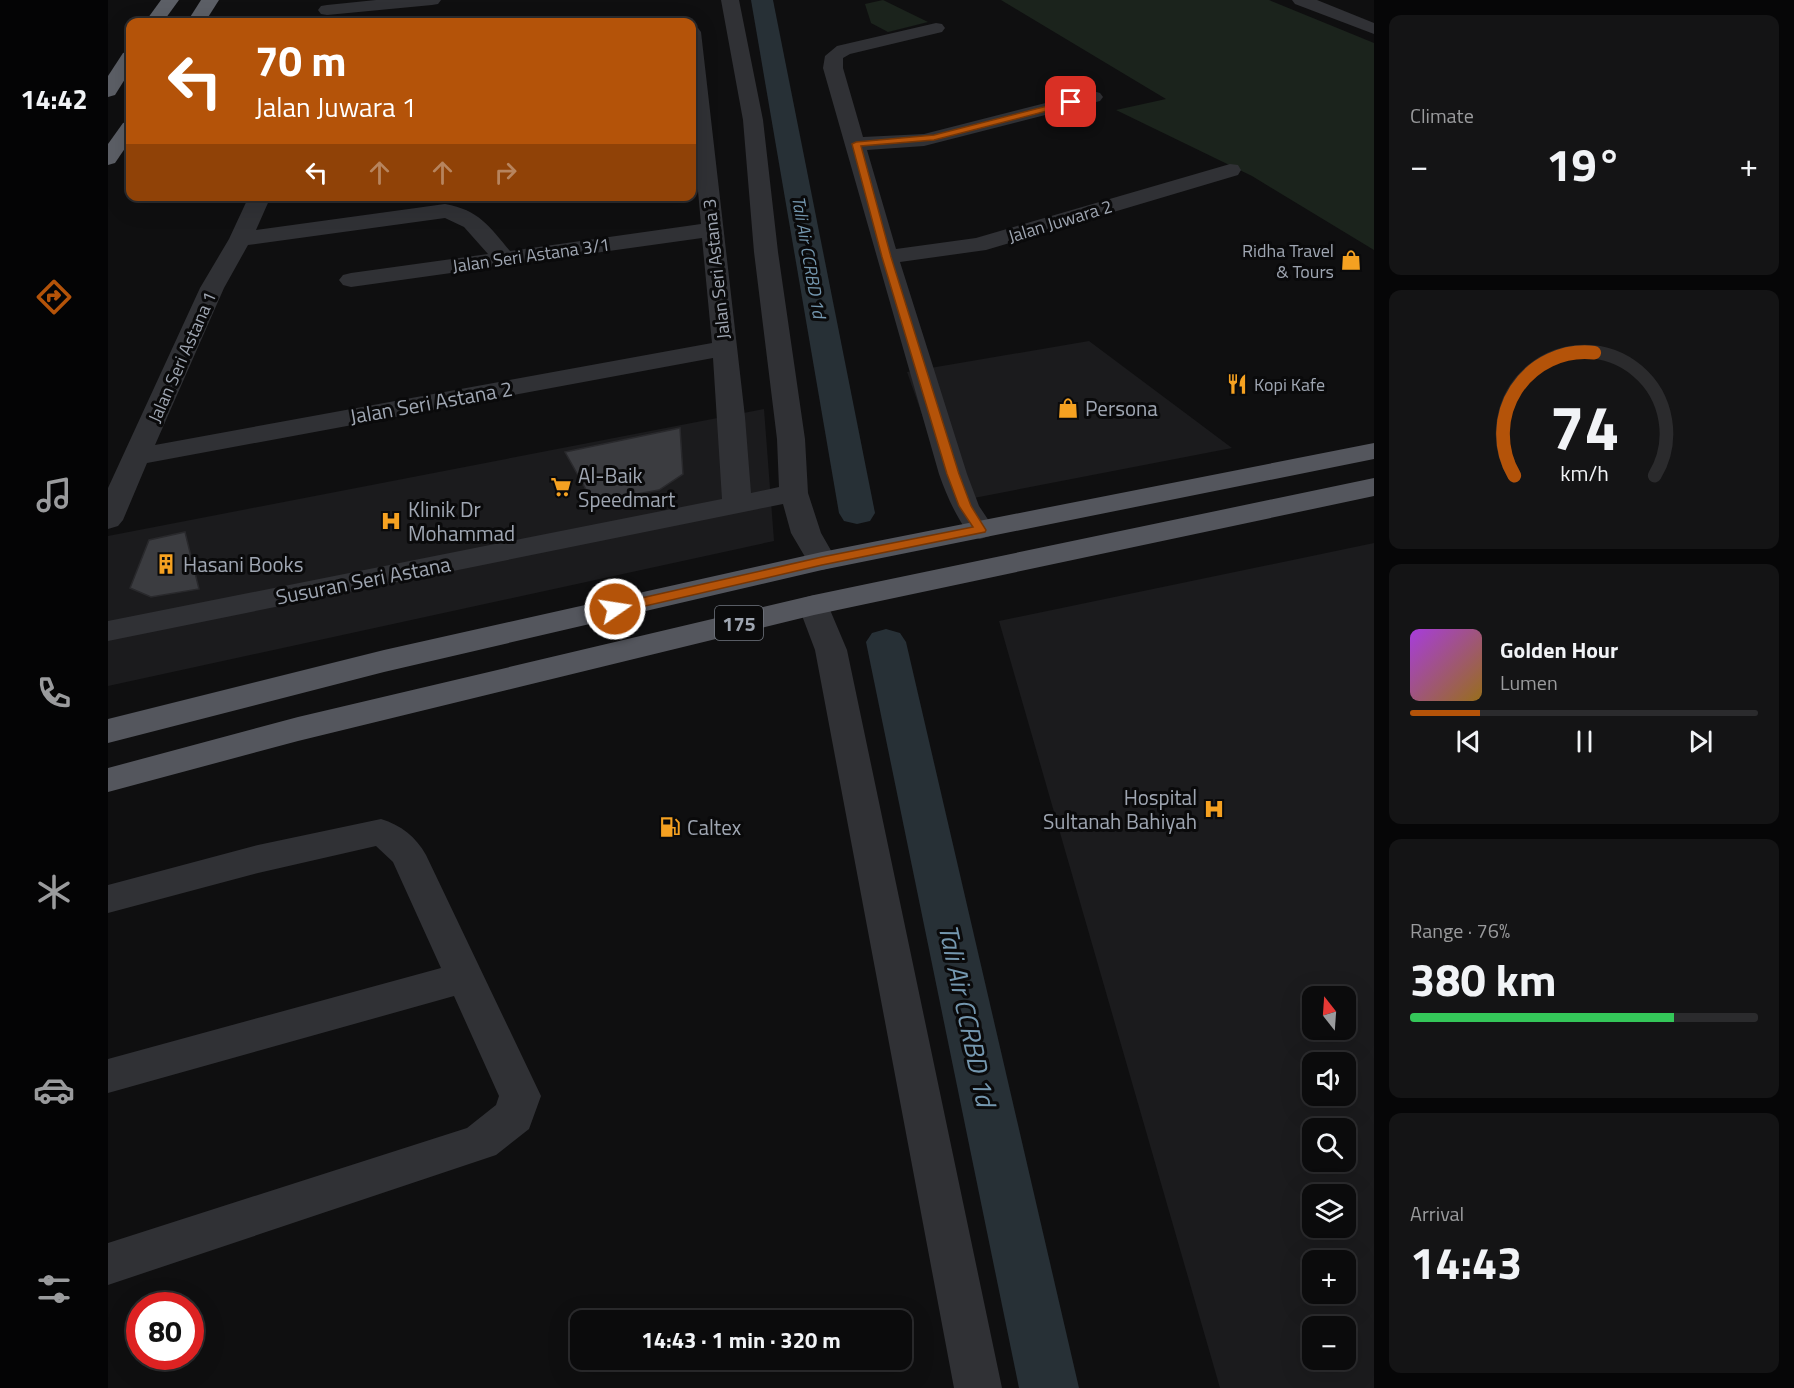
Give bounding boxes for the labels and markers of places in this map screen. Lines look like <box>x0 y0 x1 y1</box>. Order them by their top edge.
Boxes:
pin <box>1045 76 1096 127</box>
place label: Ridha Travel & Tours <box>1242 237 1334 285</box>
shop icon: Ridha Travel & Tours <box>1339 248 1363 272</box>
place label: Kopi Kafe <box>1254 371 1325 398</box>
restaurant icon: Kopi Kafe <box>1225 372 1249 396</box>
place label: Persona <box>1085 392 1158 424</box>
shop icon: Persona <box>1056 396 1080 420</box>
place label: Al-Baik Speedmart <box>578 459 676 515</box>
supermarket icon: Al-Baik Speedmart <box>549 475 573 499</box>
place label: Klinik Dr Mohammad <box>408 493 515 549</box>
hospital icon: Klinik Dr Mohammad <box>379 509 403 533</box>
place label: Hasani Books <box>183 548 303 580</box>
building icon: Hasani Books <box>154 552 178 576</box>
place label: Hospital Sultanah Bahiyah <box>1043 781 1197 837</box>
hospital icon: Hospital Sultanah Bahiyah <box>1202 797 1226 821</box>
place label: Caltex <box>687 811 742 843</box>
fuel station icon: Caltex <box>658 815 682 839</box>

